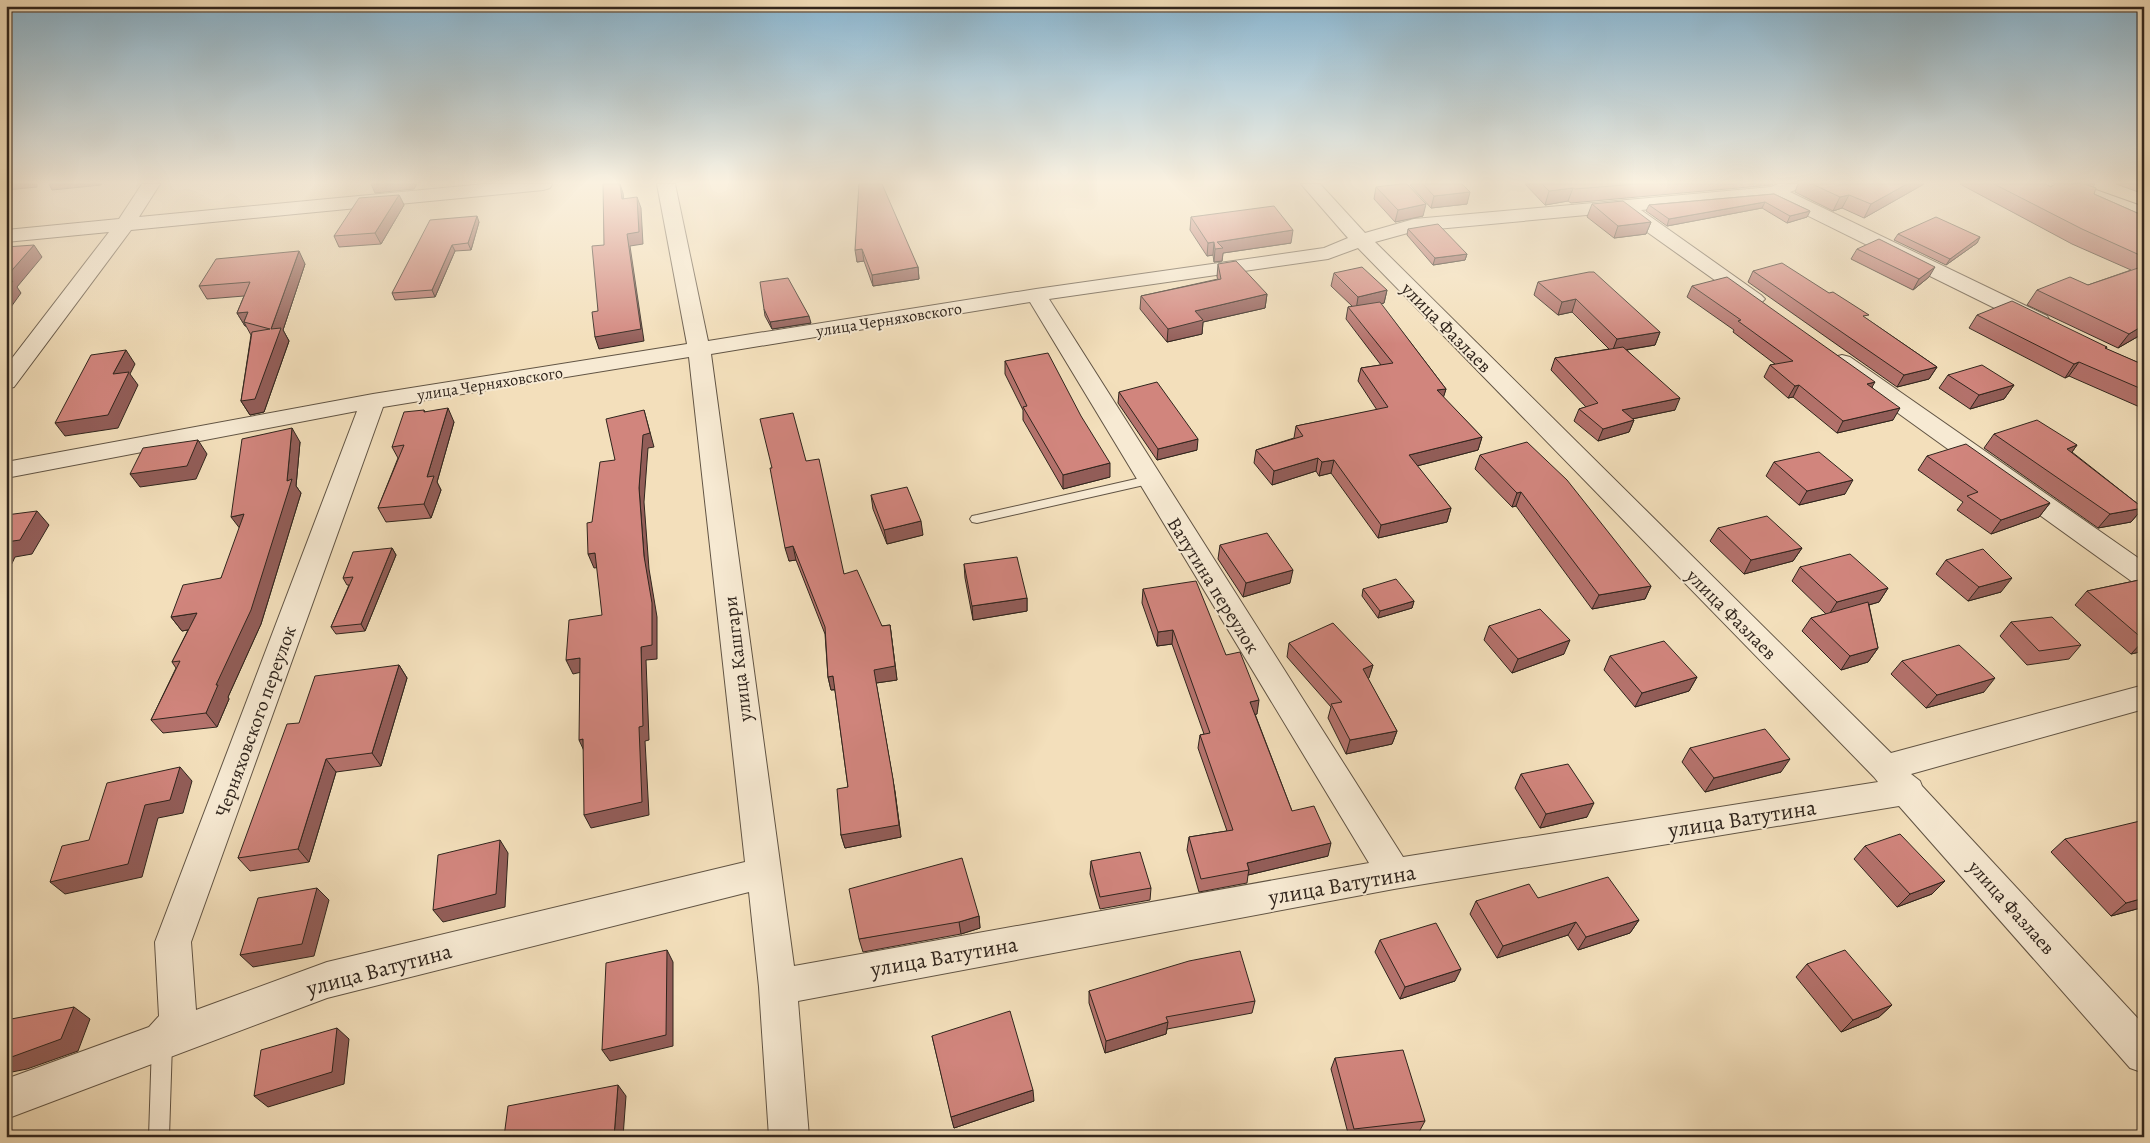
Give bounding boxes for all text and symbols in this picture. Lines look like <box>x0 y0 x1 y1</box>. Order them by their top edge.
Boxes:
street label: улица Фазлаев <box>1395 276 1497 379</box>
street label: улица Черняховского <box>814 298 963 343</box>
street label: улица Черняховского <box>415 362 564 407</box>
street label: Ватутина переулок <box>1161 513 1266 659</box>
street label: улица Фазлаев <box>1680 563 1782 666</box>
street label: улица Кашгари <box>717 595 759 724</box>
street label: Черняховского переулок <box>209 622 303 821</box>
street label: улица Ватутина <box>1665 792 1819 846</box>
street label: улица Фазлаев <box>1961 854 2061 960</box>
street label: улица Ватутина <box>1265 857 1419 913</box>
street label: улица Ватутина <box>867 929 1021 985</box>
street label: улица Ватутина <box>302 936 456 1004</box>

